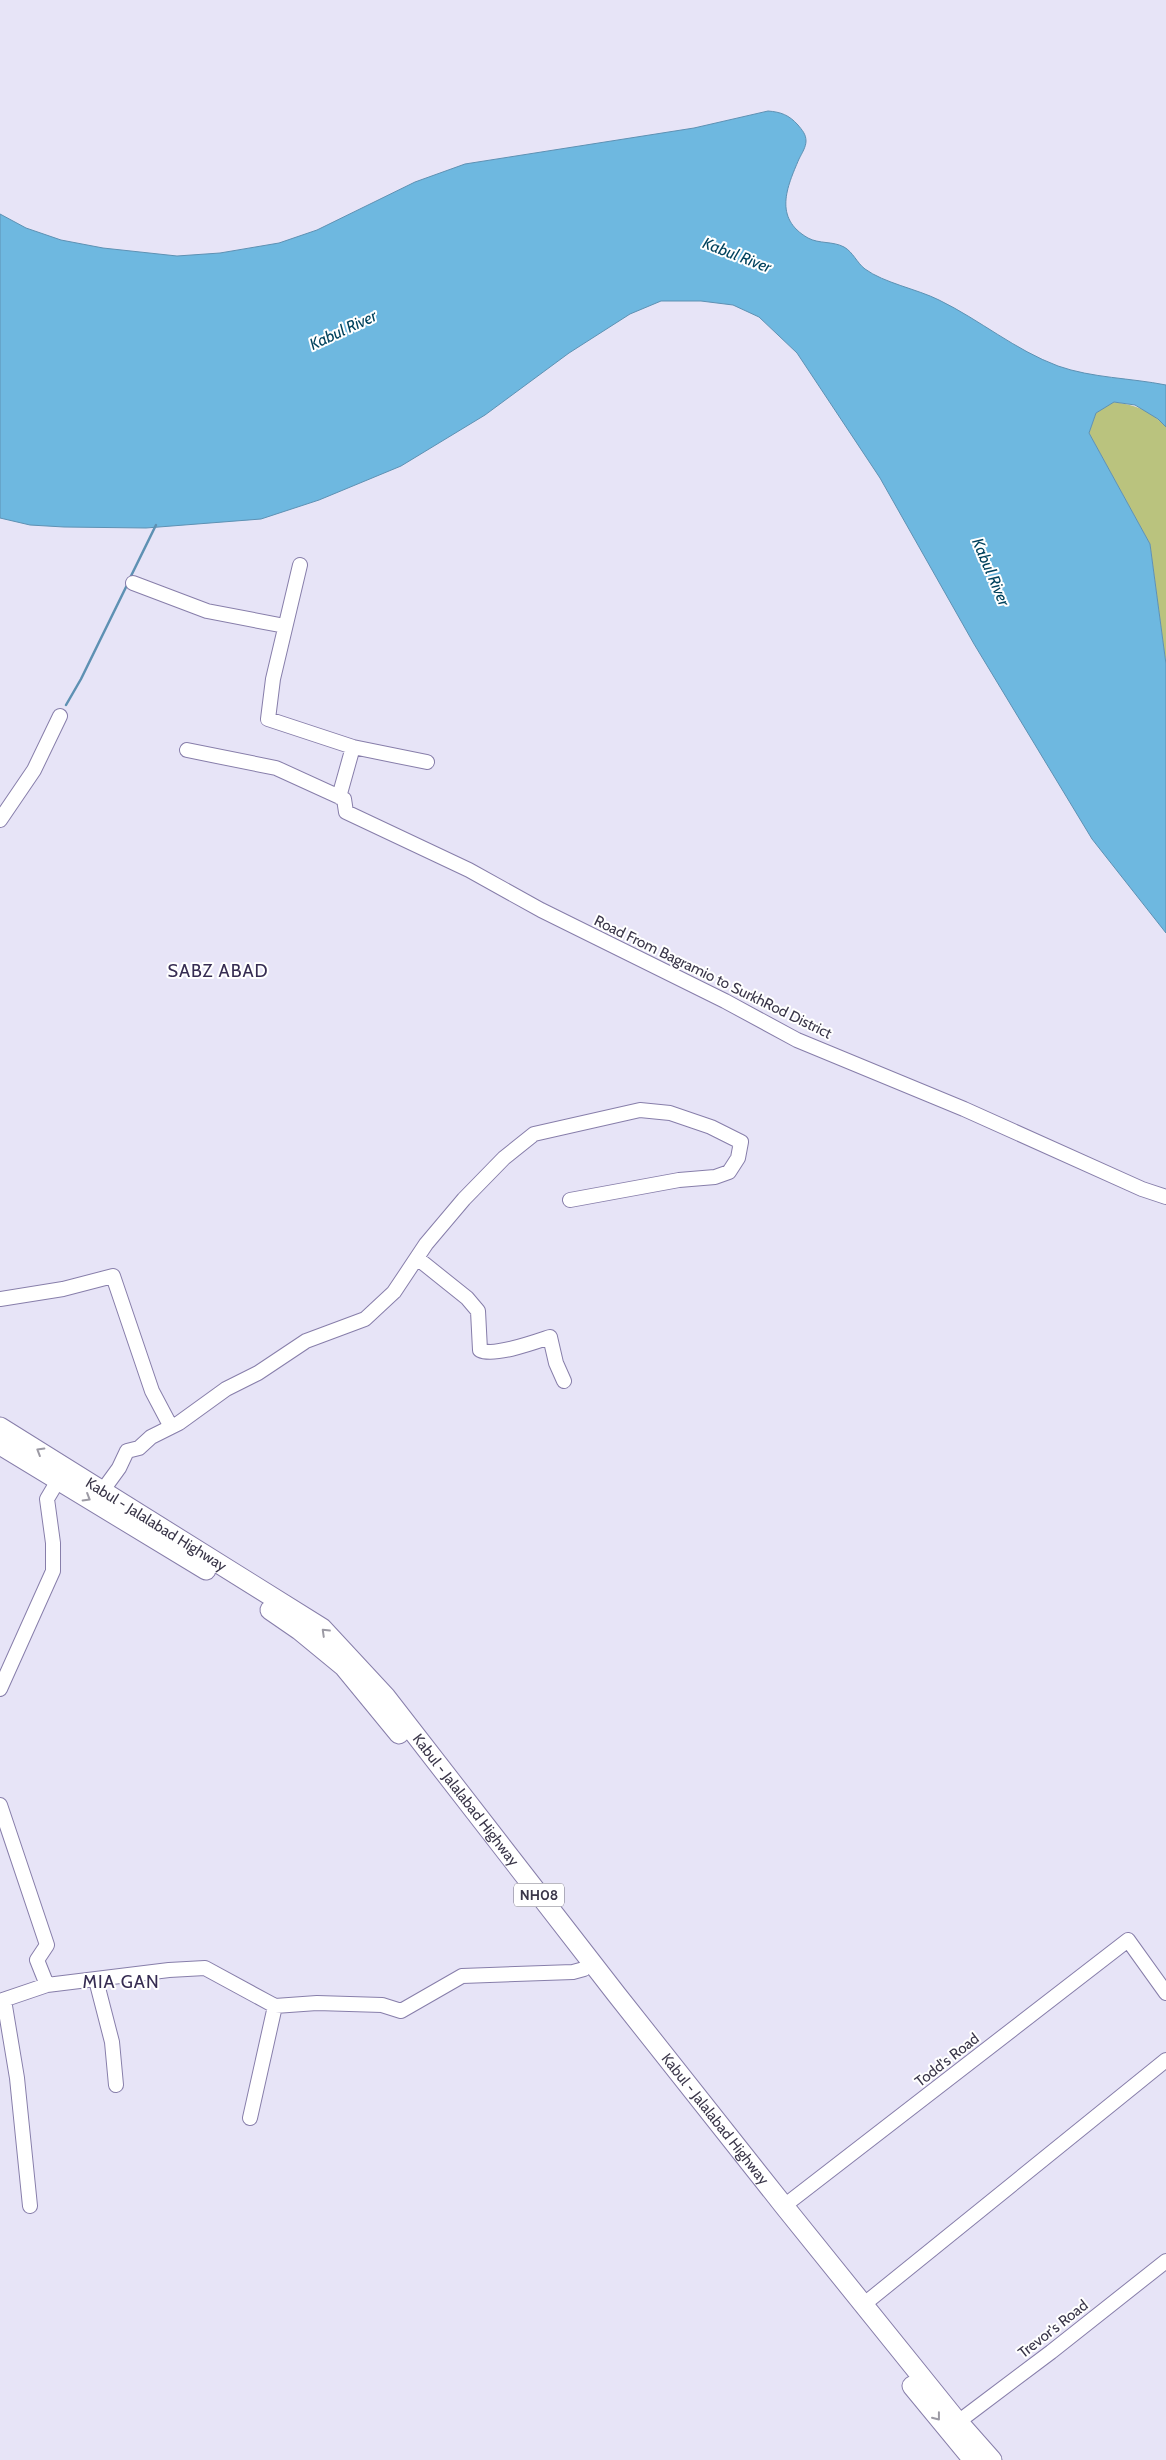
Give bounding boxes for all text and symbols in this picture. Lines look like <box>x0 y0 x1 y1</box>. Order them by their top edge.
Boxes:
water label: Kabul River <box>700 233 775 277</box>
water label: Kabul River <box>306 306 381 354</box>
water label: Kabul River <box>968 535 1014 610</box>
street label: Road From Bagramio to SurkhRod District <box>591 911 835 1043</box>
district label: SABZ ABAD <box>167 960 269 982</box>
one-way arrow <box>36 1448 45 1458</box>
street label: Kabul - Jalalabad Highway <box>82 1474 230 1575</box>
one-way arrow <box>81 1491 90 1501</box>
one-way arrow <box>322 1629 331 1638</box>
street label: Kabul - Jalalabad Highway <box>409 1730 523 1870</box>
road number: NH08 <box>514 1884 564 1906</box>
district label: MIA GAN <box>82 1971 160 1993</box>
street label: Todd's Road <box>911 2029 983 2091</box>
street label: Kabul - Jalalabad Highway <box>658 2050 773 2189</box>
street label: Trevor's Road <box>1015 2296 1091 2362</box>
one-way arrow <box>932 2411 940 2420</box>

